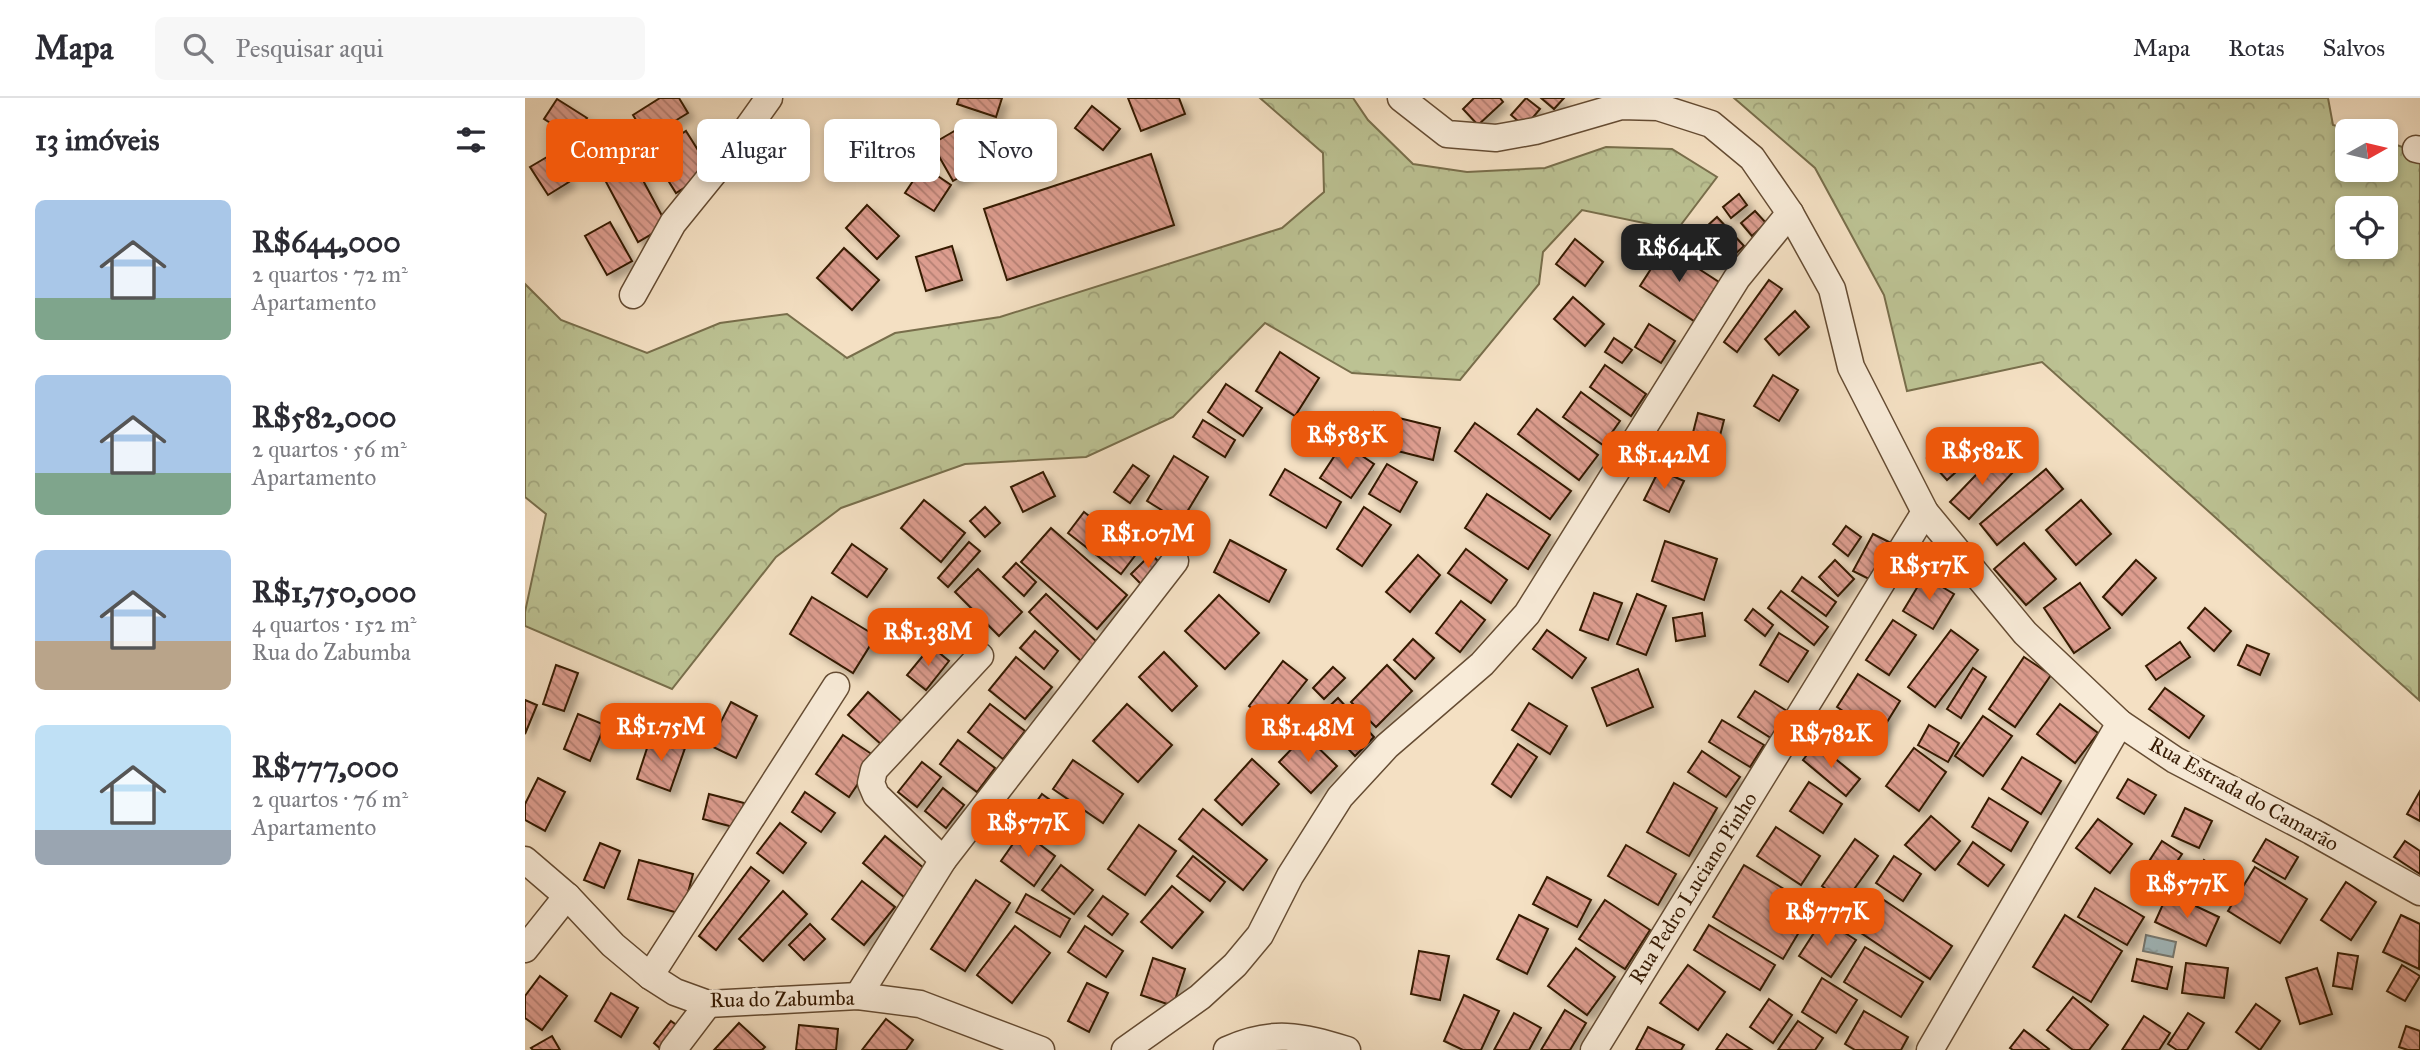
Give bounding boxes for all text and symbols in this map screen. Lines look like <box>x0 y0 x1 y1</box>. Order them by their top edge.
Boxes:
search box <box>155 17 645 80</box>
text: Mapa <box>35 28 113 68</box>
icon: search <box>179 29 217 67</box>
text: Pesquisar aqui <box>235 32 384 64</box>
text: Mapa <box>2133 33 2190 63</box>
text: Rotas <box>2228 33 2284 63</box>
text: Salvos <box>2322 33 2385 63</box>
chip: Comprar <box>546 119 683 182</box>
chip: Alugar <box>697 119 810 182</box>
chip: Filtros <box>824 119 940 182</box>
chip: Novo <box>954 119 1057 182</box>
north arrow <box>2335 119 2397 182</box>
map controls <box>2335 119 2398 259</box>
icon: filters <box>452 121 490 159</box>
text: 13 imóveis <box>35 122 159 158</box>
button: locate <box>2335 196 2398 259</box>
text: R$644,000 <box>252 224 401 260</box>
pin: R$644K <box>1622 225 1736 284</box>
icon: home <box>91 228 175 312</box>
text: R$644K <box>1637 233 1721 261</box>
text: 2 quartos · 72 m² <box>252 260 408 288</box>
text: Apartamento <box>252 288 376 316</box>
text: R$582,000 <box>252 399 397 435</box>
icon: home <box>91 403 175 487</box>
pin: R$585K <box>1290 412 1404 471</box>
text: R$585K <box>1307 420 1387 448</box>
pin: R$582K <box>1925 428 2039 487</box>
pin: R$1.42M <box>1599 432 1729 491</box>
text: 2 quartos · 56 m² <box>252 435 407 463</box>
text: R$582K <box>1942 436 2022 464</box>
text: R$1.42M <box>1618 440 1710 468</box>
text: Apartamento <box>252 463 376 491</box>
pin: R$1.07M <box>1083 510 1213 570</box>
text: R$1.07M <box>1101 519 1195 547</box>
pin: R$517K <box>1872 542 1986 602</box>
text: R$517K <box>1890 551 1968 579</box>
text: R$1,750,000 <box>252 574 417 610</box>
icon: home <box>91 578 175 662</box>
pin: R$1.38M <box>863 608 993 668</box>
text: 4 quartos · 152 m² <box>252 610 417 638</box>
text: R$1.38M <box>884 617 973 645</box>
text: Rua do Zabumba <box>252 638 411 666</box>
pin: R$1.75M <box>596 704 726 763</box>
pin: R$1.48M <box>1243 704 1373 764</box>
pin: R$782K <box>1774 710 1888 770</box>
text: R$1.75M <box>616 712 706 740</box>
text: R$1.48M <box>1262 713 1354 741</box>
text: R$782K <box>1790 719 1872 747</box>
street label: Rua Estrada do Camarão <box>2145 731 2344 857</box>
text: R$777,000 <box>252 749 399 785</box>
icon: home <box>91 753 175 837</box>
text: 2 quartos · 76 m² <box>252 785 408 813</box>
street label: Rua Pedro Luciano Pinho <box>1623 787 1763 989</box>
pin: R$577K <box>971 800 1085 859</box>
text: R$577K <box>987 808 1069 836</box>
text: Apartamento <box>252 813 376 841</box>
pin: R$577K <box>2130 860 2244 920</box>
text: R$577K <box>2146 869 2228 897</box>
pin: R$777K <box>1770 888 1884 948</box>
text: R$777K <box>1785 897 1869 925</box>
street label: Rua do Zabumba <box>709 985 855 1013</box>

